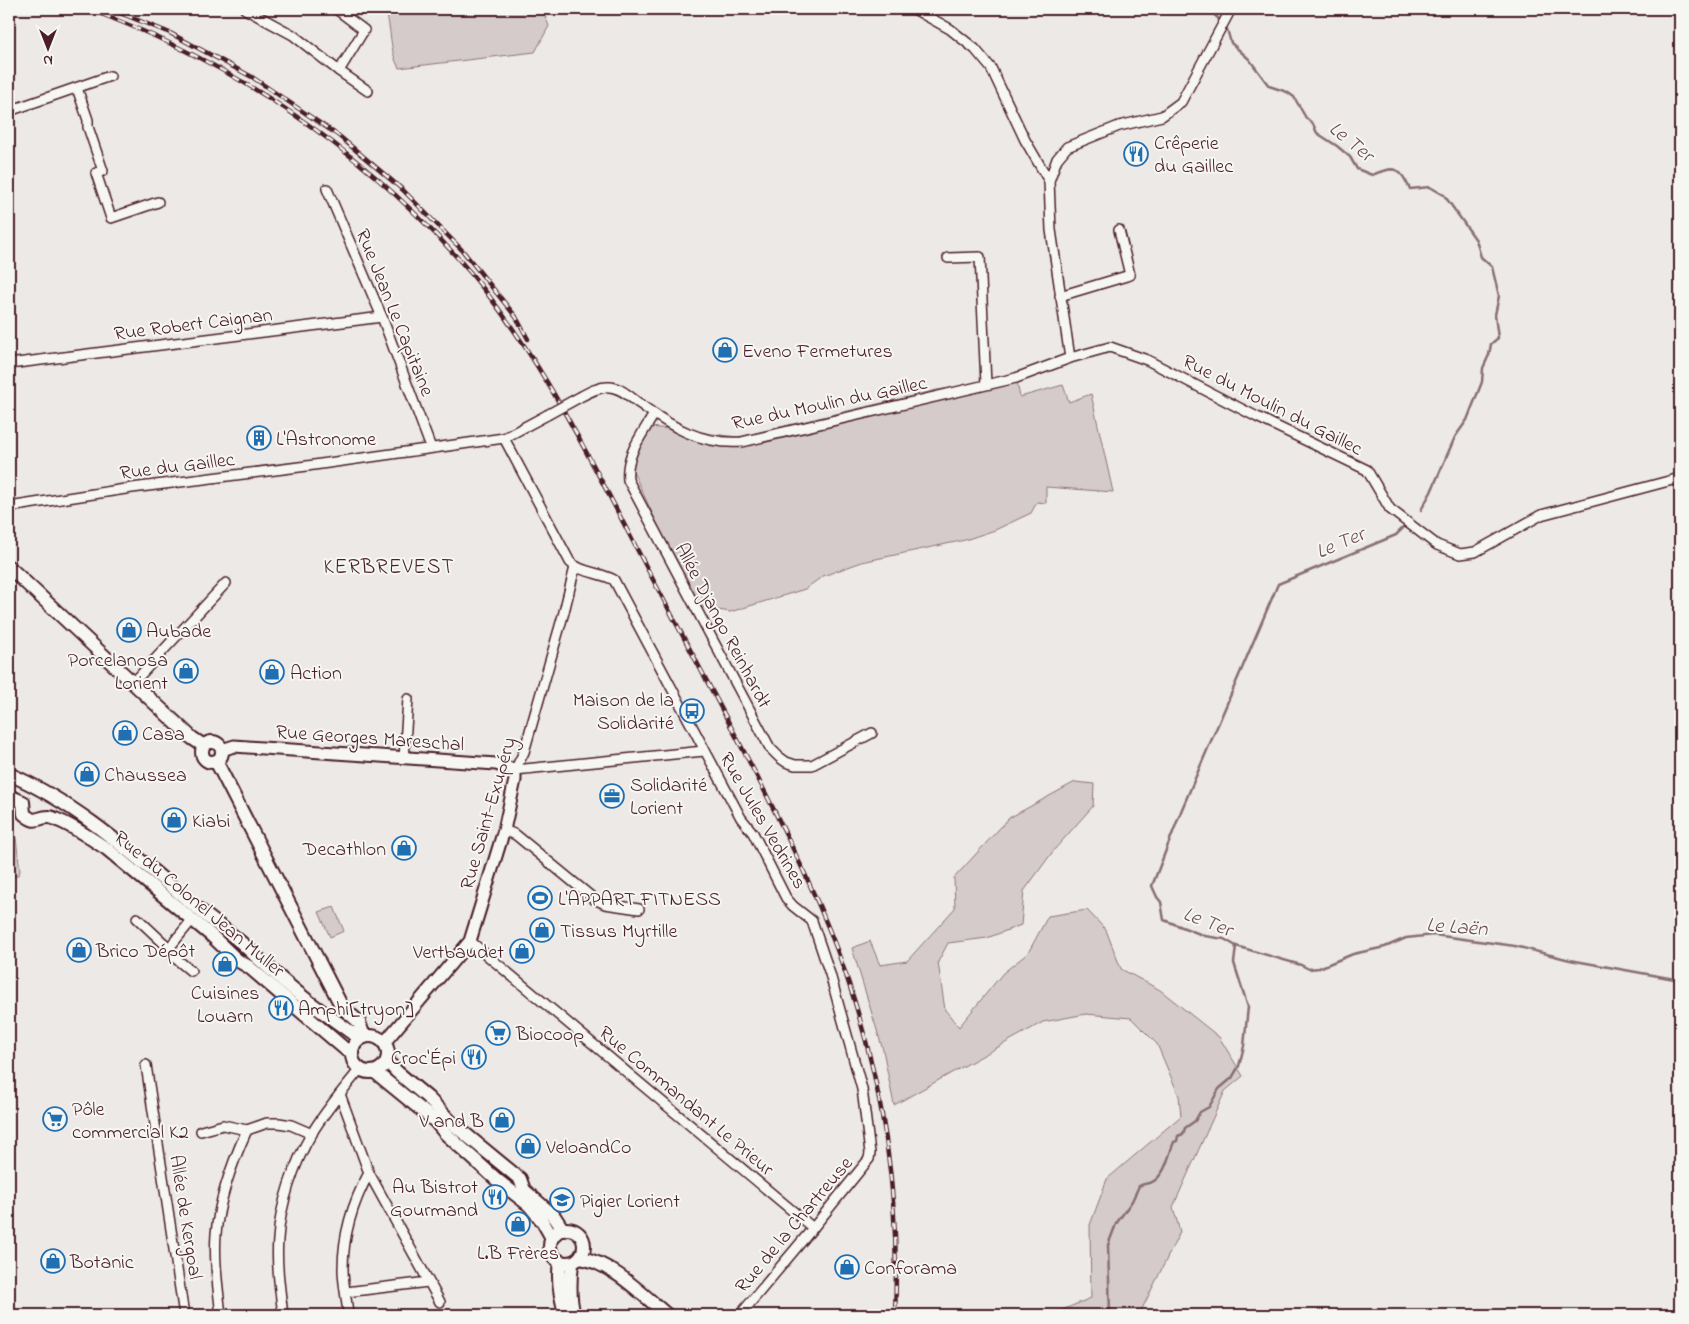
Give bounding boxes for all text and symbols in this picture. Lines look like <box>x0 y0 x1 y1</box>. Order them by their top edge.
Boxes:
north arrow <box>22 22 72 72</box>
text: N <box>43 49 53 70</box>
water label: Le Ter <box>1322 115 1382 172</box>
place label: Crêperie du Gaillec <box>1154 130 1233 182</box>
restaurant icon: Crêperie du Gaillec <box>1123 141 1149 167</box>
street label: Rue Jean Le Capitaine <box>347 225 441 401</box>
street label: Rue Robert Caignan <box>112 301 275 351</box>
shop icon: Eveno Fermetures <box>712 337 738 363</box>
place label: Eveno Fermetures <box>742 338 893 367</box>
street label: Rue du Moulin du Gaillec <box>1177 348 1367 464</box>
street label: Rue du Moulin du Gaillec <box>729 370 930 439</box>
building icon: L'Astronome <box>246 425 272 451</box>
place label: L'Astronome <box>276 426 376 455</box>
street label: Rue du Gaillec <box>118 446 237 489</box>
water label: Le Ter <box>1312 519 1372 567</box>
street label: Allée Django Reinhardt <box>665 538 778 715</box>
district label: KERBREVEST <box>323 553 455 583</box>
shop icon: Aubade <box>116 617 142 643</box>
place label: Aubade <box>146 618 211 647</box>
place label: Porcelanosa Lorient <box>68 647 168 699</box>
shop icon: Porcelanosa Lorient <box>173 658 199 684</box>
shop icon: Action <box>259 659 285 685</box>
place label: Action <box>290 660 342 689</box>
place label: Maison de la Solidarité <box>573 687 674 739</box>
bus stop icon: Maison de la Solidarité <box>679 698 705 724</box>
street label: Rue Georges Mareschal <box>275 718 465 762</box>
shop icon: Casa <box>112 720 138 746</box>
place label: Casa <box>142 721 185 750</box>
street label: Rue Saint-Exupéry <box>454 734 525 893</box>
street label: Rue Jules Vedrines <box>711 748 813 895</box>
shop icon: Chaussea <box>74 761 100 787</box>
place label: Chaussea <box>104 762 187 791</box>
place label: Solidarité Lorient <box>630 772 707 824</box>
office icon: Solidarité Lorient <box>599 783 625 809</box>
shop icon: Kiabi <box>161 807 187 833</box>
place label: Kiabi <box>192 808 230 837</box>
street label: Rue du Colonel Jean Muller <box>107 825 291 986</box>
shop icon: Decathlon <box>391 835 417 861</box>
place label: Decathlon <box>302 836 386 865</box>
sports icon: L'APPART FITNESS <box>527 885 553 911</box>
place label: L'APPART FITNESS <box>558 886 721 915</box>
water label: Le Ter <box>1178 900 1238 947</box>
water label: Le Laën <box>1425 911 1489 945</box>
shop icon: Tissus Myrtille <box>529 917 555 943</box>
place label: Tissus Myrtille <box>560 918 677 947</box>
shop icon: Brico Dépôt <box>66 937 92 963</box>
place label: Brico Dépôt <box>95 938 195 967</box>
shop icon: Vertbaudet <box>509 938 535 964</box>
place label: Vertbaudet <box>412 939 504 968</box>
shop icon: Cuisines Louarn <box>212 951 238 977</box>
place label: Cuisines Louarn <box>191 980 259 1032</box>
restaurant icon: Amphi[tryon] <box>268 995 294 1021</box>
place label: Amphi[tryon] <box>298 996 414 1025</box>
supermarket icon: Biocoop <box>485 1020 511 1046</box>
street label: Rue Commandant Le Prieur <box>591 1020 780 1185</box>
place label: Biocoop <box>515 1021 584 1050</box>
restaurant icon: Croc'Épi <box>461 1044 487 1070</box>
place label: Croc'Épi <box>391 1045 456 1074</box>
place label: Pôle commercial K2 <box>72 1096 189 1148</box>
supermarket icon: Pôle commercial K2 <box>42 1106 68 1132</box>
shop icon: V and B <box>489 1107 515 1133</box>
place label: V and B <box>418 1108 484 1137</box>
shop icon: VeloandCo <box>515 1133 541 1159</box>
place label: VeloandCo <box>545 1134 631 1163</box>
street label: Rue de la Chartreuse <box>729 1151 861 1300</box>
street label: Allée de Kergoal <box>159 1153 209 1282</box>
place label: Au Bistrot Gourmand <box>390 1174 478 1226</box>
restaurant icon: Au Bistrot Gourmand <box>482 1184 508 1210</box>
school or university icon: Pigier Lorient <box>549 1187 575 1213</box>
place label: Pigier Lorient <box>580 1188 680 1218</box>
shop icon: L.B Frères <box>505 1211 531 1237</box>
place label: L.B Frères <box>477 1240 559 1269</box>
shop icon: Botanic <box>40 1248 66 1274</box>
place label: Botanic <box>69 1249 134 1278</box>
shop icon: Conforama <box>834 1254 860 1280</box>
place label: Conforama <box>864 1255 957 1284</box>

